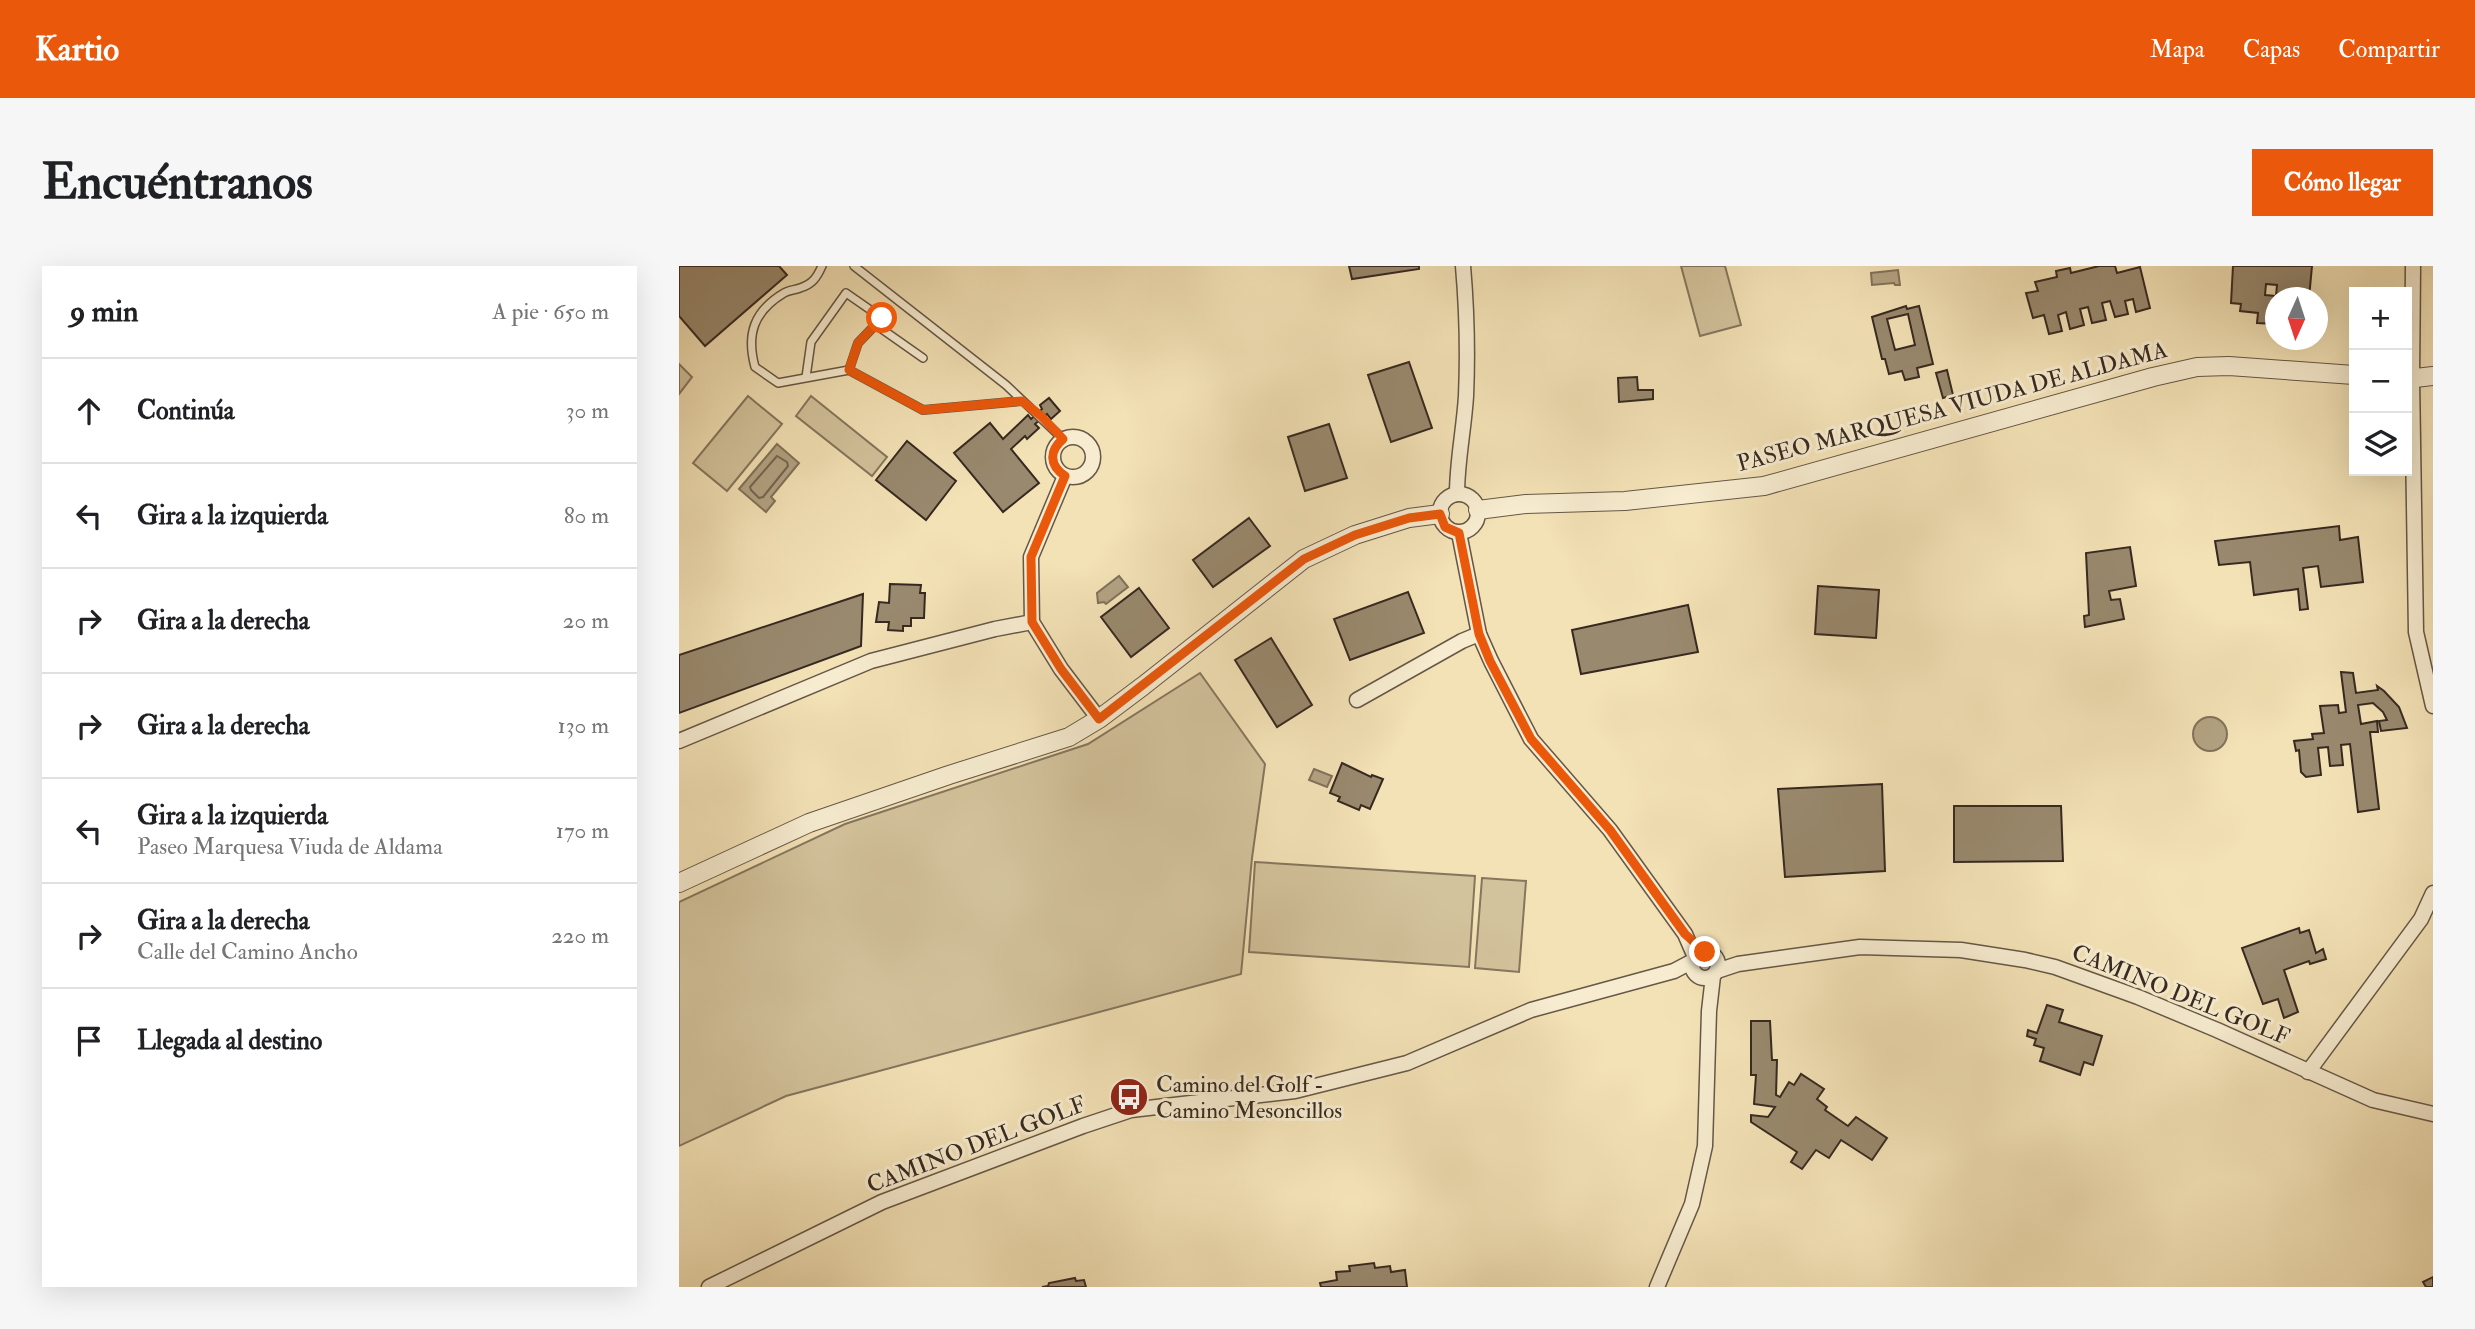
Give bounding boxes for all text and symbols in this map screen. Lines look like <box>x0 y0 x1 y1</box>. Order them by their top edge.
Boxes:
text: Kartio <box>35 29 119 70</box>
text: Mapa <box>2150 34 2205 65</box>
text: Capas <box>2243 34 2300 65</box>
text: Compartir <box>2338 34 2440 65</box>
button: Cómo llegar <box>2252 149 2433 216</box>
text: Encuéntranos <box>42 152 313 213</box>
north arrow <box>2265 287 2328 350</box>
map controls <box>2349 287 2412 476</box>
button: + <box>2349 287 2412 350</box>
text: 9 min <box>70 293 138 330</box>
text: A pie · 650 m <box>492 297 609 326</box>
route start <box>866 302 897 333</box>
street label: PASEO MARQUESA VIUDA DE ALDAMA <box>1734 335 2171 478</box>
button: − <box>2349 350 2412 413</box>
icon: ahead <box>70 392 108 430</box>
text: Continúa <box>137 395 235 427</box>
text: 30 m <box>566 396 609 425</box>
button: layers <box>2349 413 2412 476</box>
icon: left <box>70 497 108 535</box>
text: Gira a la izquierda <box>137 500 328 532</box>
text: 80 m <box>564 501 609 530</box>
icon: right <box>70 602 108 640</box>
text: Gira a la derecha <box>137 605 310 637</box>
text: 20 m <box>563 606 609 635</box>
icon: right <box>70 707 108 745</box>
text: Gira a la derecha <box>137 710 310 742</box>
text: 130 m <box>557 711 609 740</box>
text: Gira a la izquierda <box>137 800 328 832</box>
icon: left <box>70 812 108 850</box>
text: 170 m <box>556 816 609 845</box>
text: Paseo Marquesa Viuda de Aldama <box>137 832 443 861</box>
text: Gira a la derecha <box>137 905 310 937</box>
icon: right <box>70 917 108 955</box>
text: 220 m <box>551 921 609 950</box>
route end <box>1689 936 1720 967</box>
text: Calle del Camino Ancho <box>137 937 358 966</box>
street label: CAMINO DEL GOLF <box>2068 938 2294 1051</box>
icon: arrive <box>70 1022 108 1060</box>
text: Llegada al destino <box>137 1025 322 1057</box>
place label: Camino del Golf - Camino Mesoncillos <box>1156 1070 1342 1125</box>
bus stop icon: Camino del Golf - Camino Mesoncillos <box>1108 1076 1150 1118</box>
street label: CAMINO DEL GOLF <box>863 1089 1090 1200</box>

